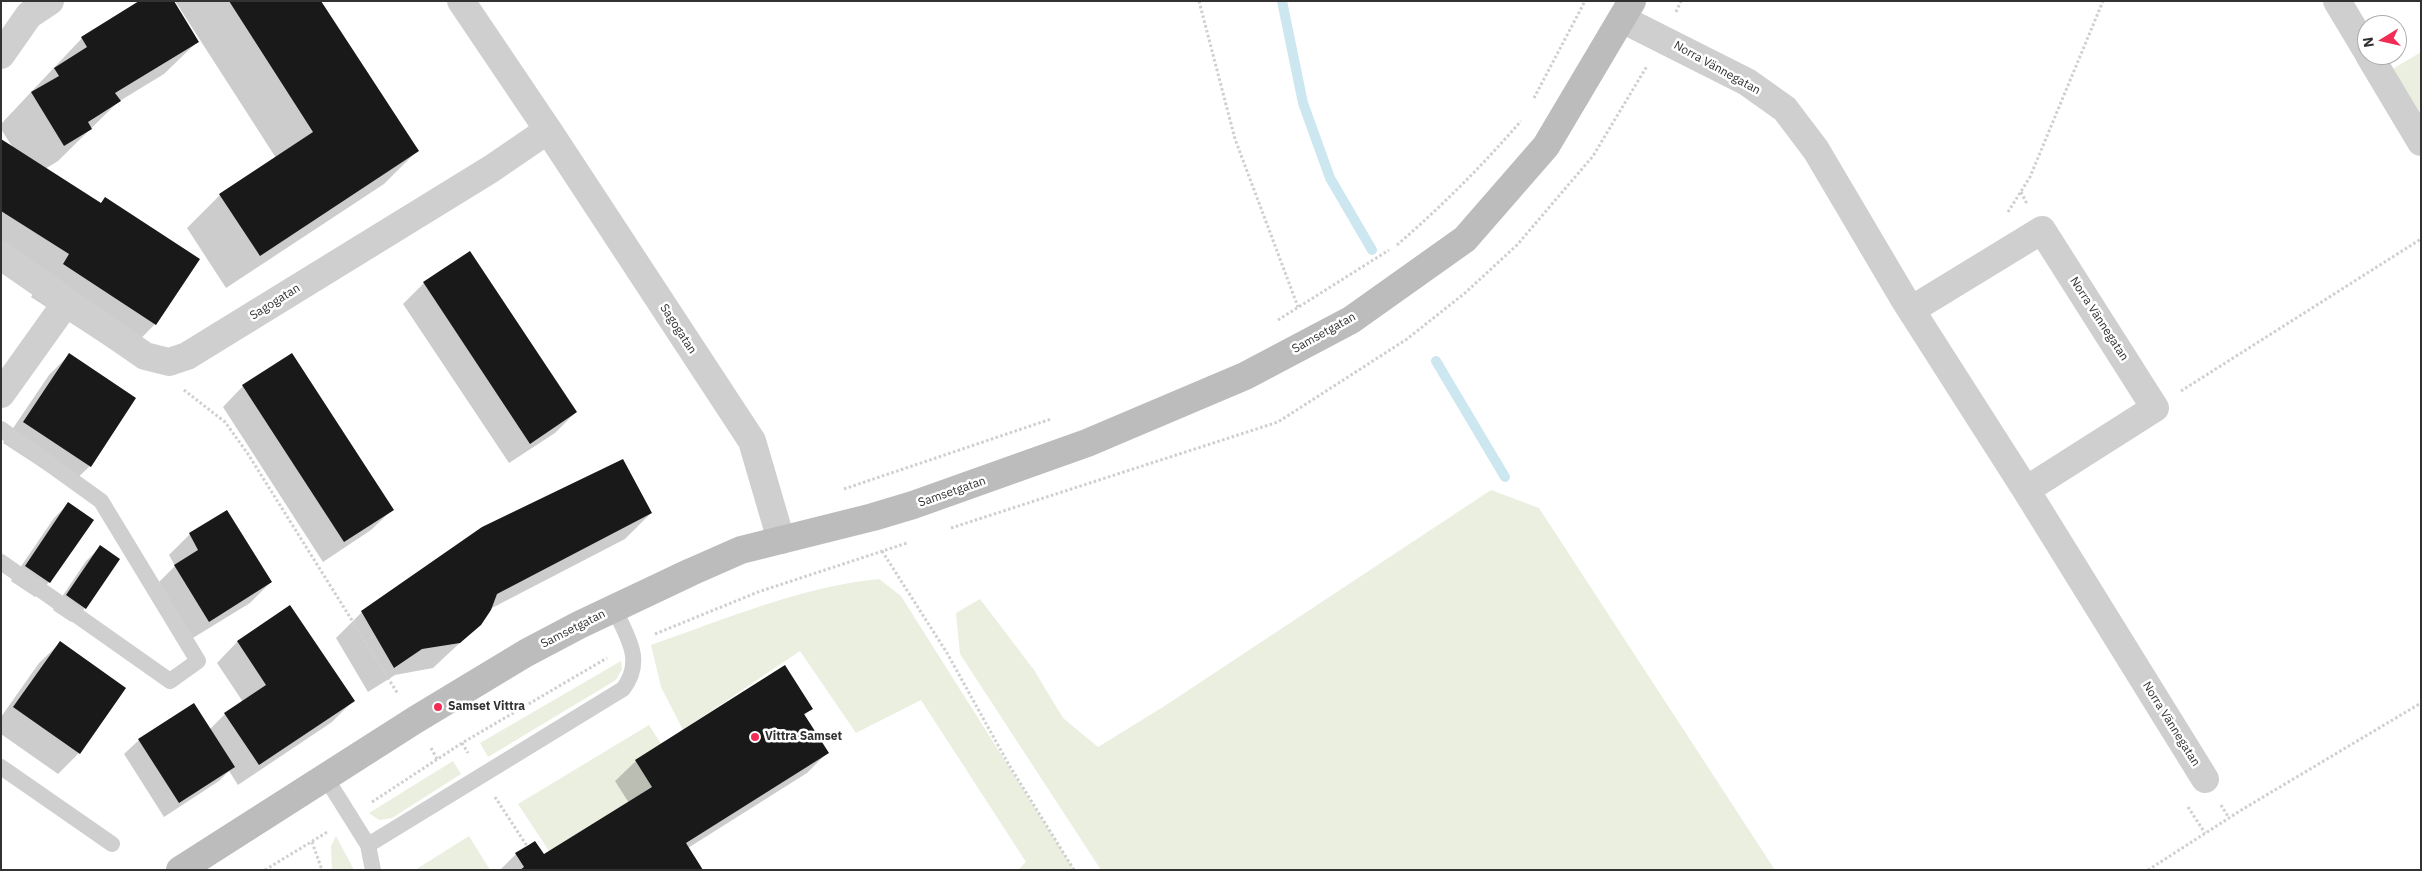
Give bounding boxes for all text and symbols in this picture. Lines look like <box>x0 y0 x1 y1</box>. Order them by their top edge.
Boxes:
north arrow <box>2357 15 2407 65</box>
text: N <box>2358 36 2378 49</box>
street label: Norra Vännegatan <box>1671 38 1763 98</box>
street label: Norra Vännegatan <box>2067 274 2131 364</box>
street label: Sagogatan <box>247 281 303 323</box>
street label: Sagogatan <box>657 301 699 357</box>
street label: Samsetgatan <box>1290 310 1358 356</box>
street label: Samsetgatan <box>916 474 988 510</box>
street label: Samsetgatan <box>538 607 608 651</box>
street label: Norra Vännegatan <box>2139 679 2203 769</box>
place label: Samset Vittra <box>448 700 525 714</box>
marker: Samset Vittra <box>432 701 444 713</box>
place label: Vittra Samset <box>765 730 842 744</box>
marker: Vittra Samset <box>749 731 761 743</box>

